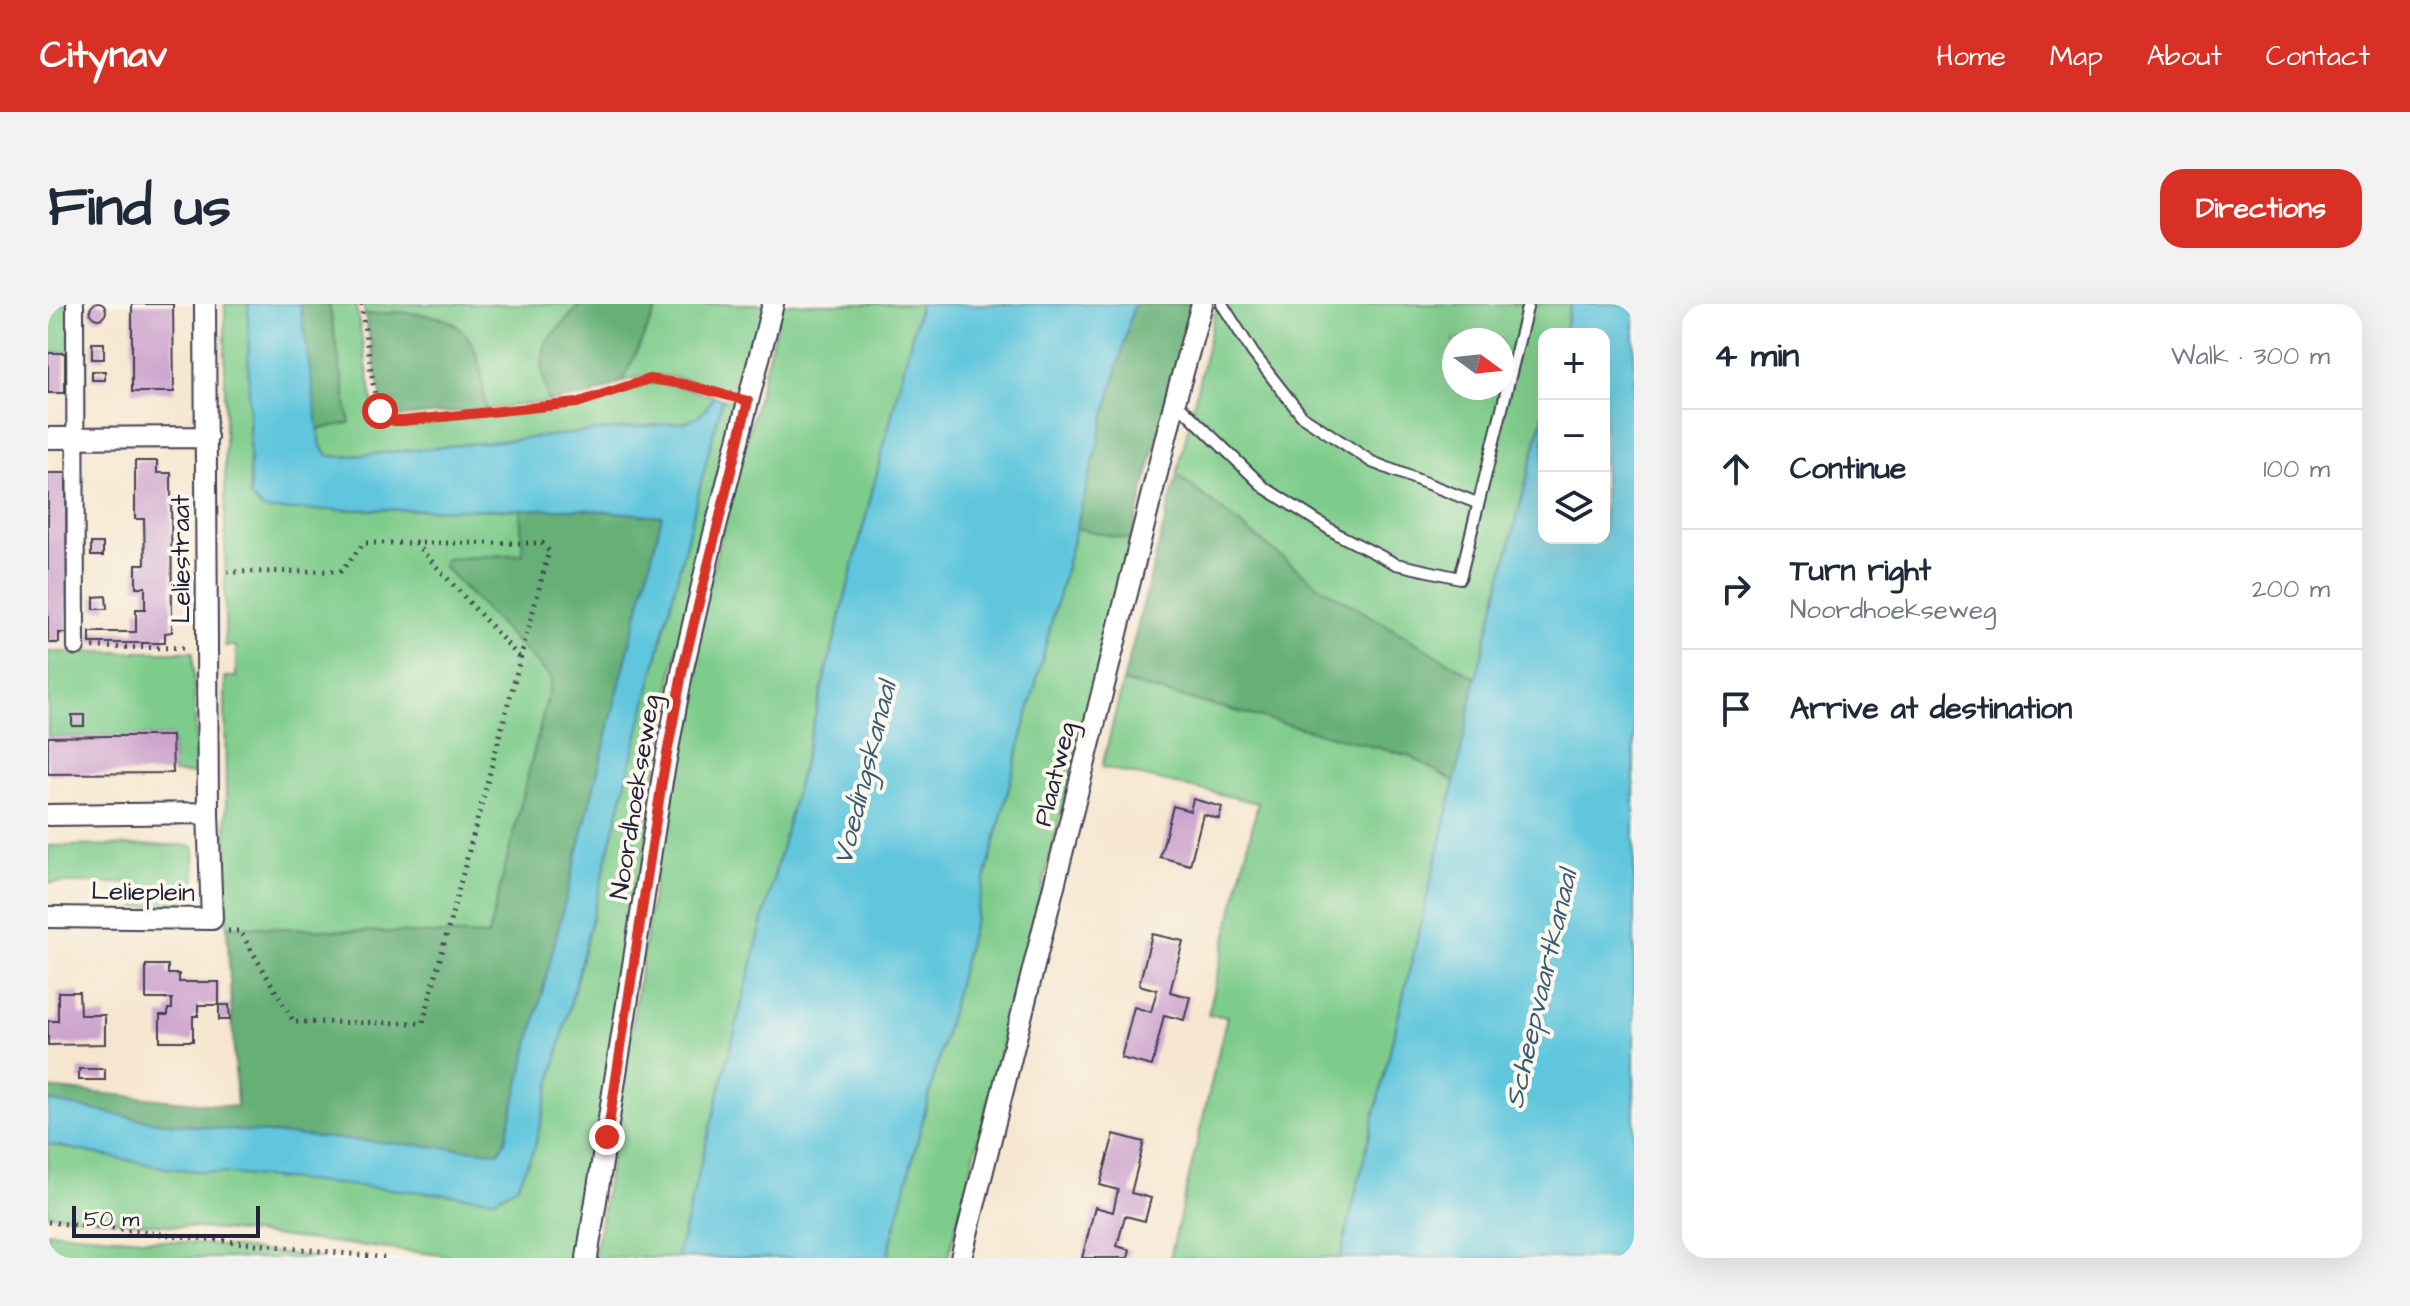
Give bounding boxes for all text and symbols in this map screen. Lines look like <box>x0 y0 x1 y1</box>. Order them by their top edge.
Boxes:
text: Citynav <box>40 30 167 82</box>
text: Home <box>1936 37 2006 76</box>
text: Map <box>2050 37 2103 76</box>
text: About <box>2147 37 2222 76</box>
text: Contact <box>2266 37 2370 76</box>
text: Find us <box>48 169 231 247</box>
button: Directions <box>2160 169 2362 248</box>
north arrow <box>1442 328 1514 400</box>
map controls <box>1538 328 1610 544</box>
button: + <box>1538 328 1610 400</box>
text: 4 min <box>1714 332 1799 380</box>
text: Walk · 300 m <box>2171 338 2330 374</box>
route start <box>362 393 398 429</box>
button: − <box>1538 400 1610 472</box>
icon: ahead <box>1714 447 1758 491</box>
text: Continue <box>1790 448 1906 490</box>
text: 100 m <box>2263 451 2330 487</box>
button: layers <box>1538 472 1610 544</box>
street label: Leliestraat <box>163 494 199 624</box>
text: Turn right <box>1790 550 1931 592</box>
icon: right <box>1714 567 1758 611</box>
text: 200 m <box>2252 571 2330 607</box>
text: Noordhoekseweg <box>1790 592 1996 628</box>
water label: Voedingskanaal <box>823 674 908 869</box>
icon: arrive <box>1714 687 1758 731</box>
text: Arrive at destination <box>1790 688 2072 730</box>
street label: Noordhoekseweg <box>601 692 671 902</box>
street label: Plaatweg <box>1025 718 1087 830</box>
water label: Scheepvaartkanaal <box>1495 862 1588 1112</box>
street label: Lelieplein <box>91 873 195 911</box>
route end <box>589 1119 625 1155</box>
scale bar <box>72 1202 260 1238</box>
text: 50 m <box>84 1204 139 1235</box>

